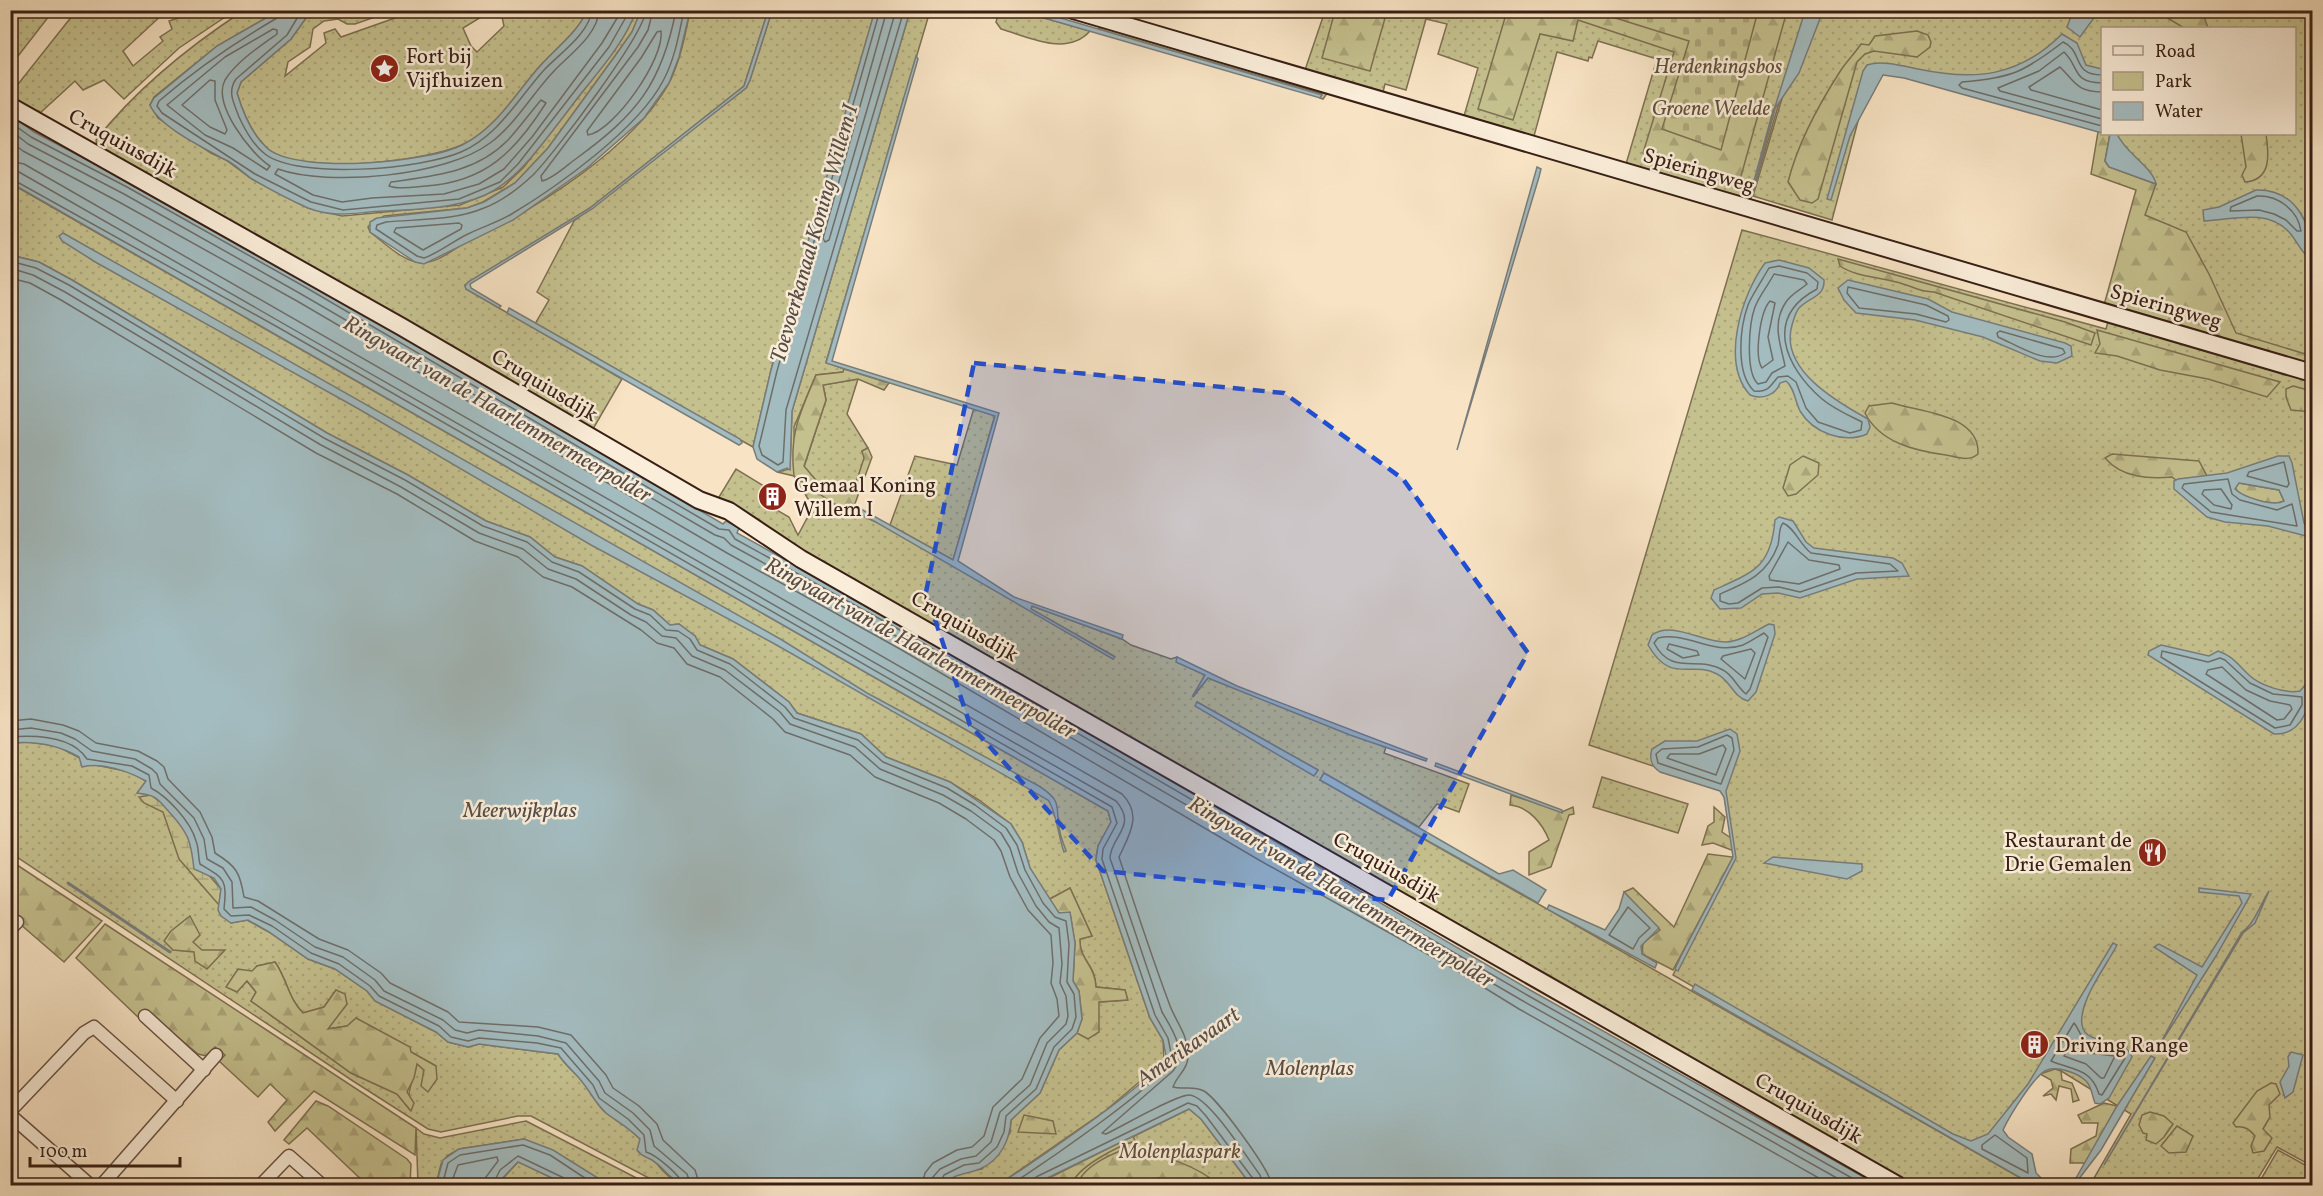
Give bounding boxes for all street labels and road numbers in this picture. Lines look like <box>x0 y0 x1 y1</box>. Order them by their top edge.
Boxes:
street label: Cruquiusdijk <box>63 102 182 186</box>
street label: Spieringweg <box>1639 142 1758 201</box>
street label: Spieringweg <box>2106 278 2225 337</box>
street label: Cruquiusdijk <box>485 343 604 430</box>
street label: Cruquiusdijk <box>905 585 1024 670</box>
street label: Cruquiusdijk <box>1327 826 1446 911</box>
street label: Cruquiusdijk <box>1749 1067 1868 1152</box>

